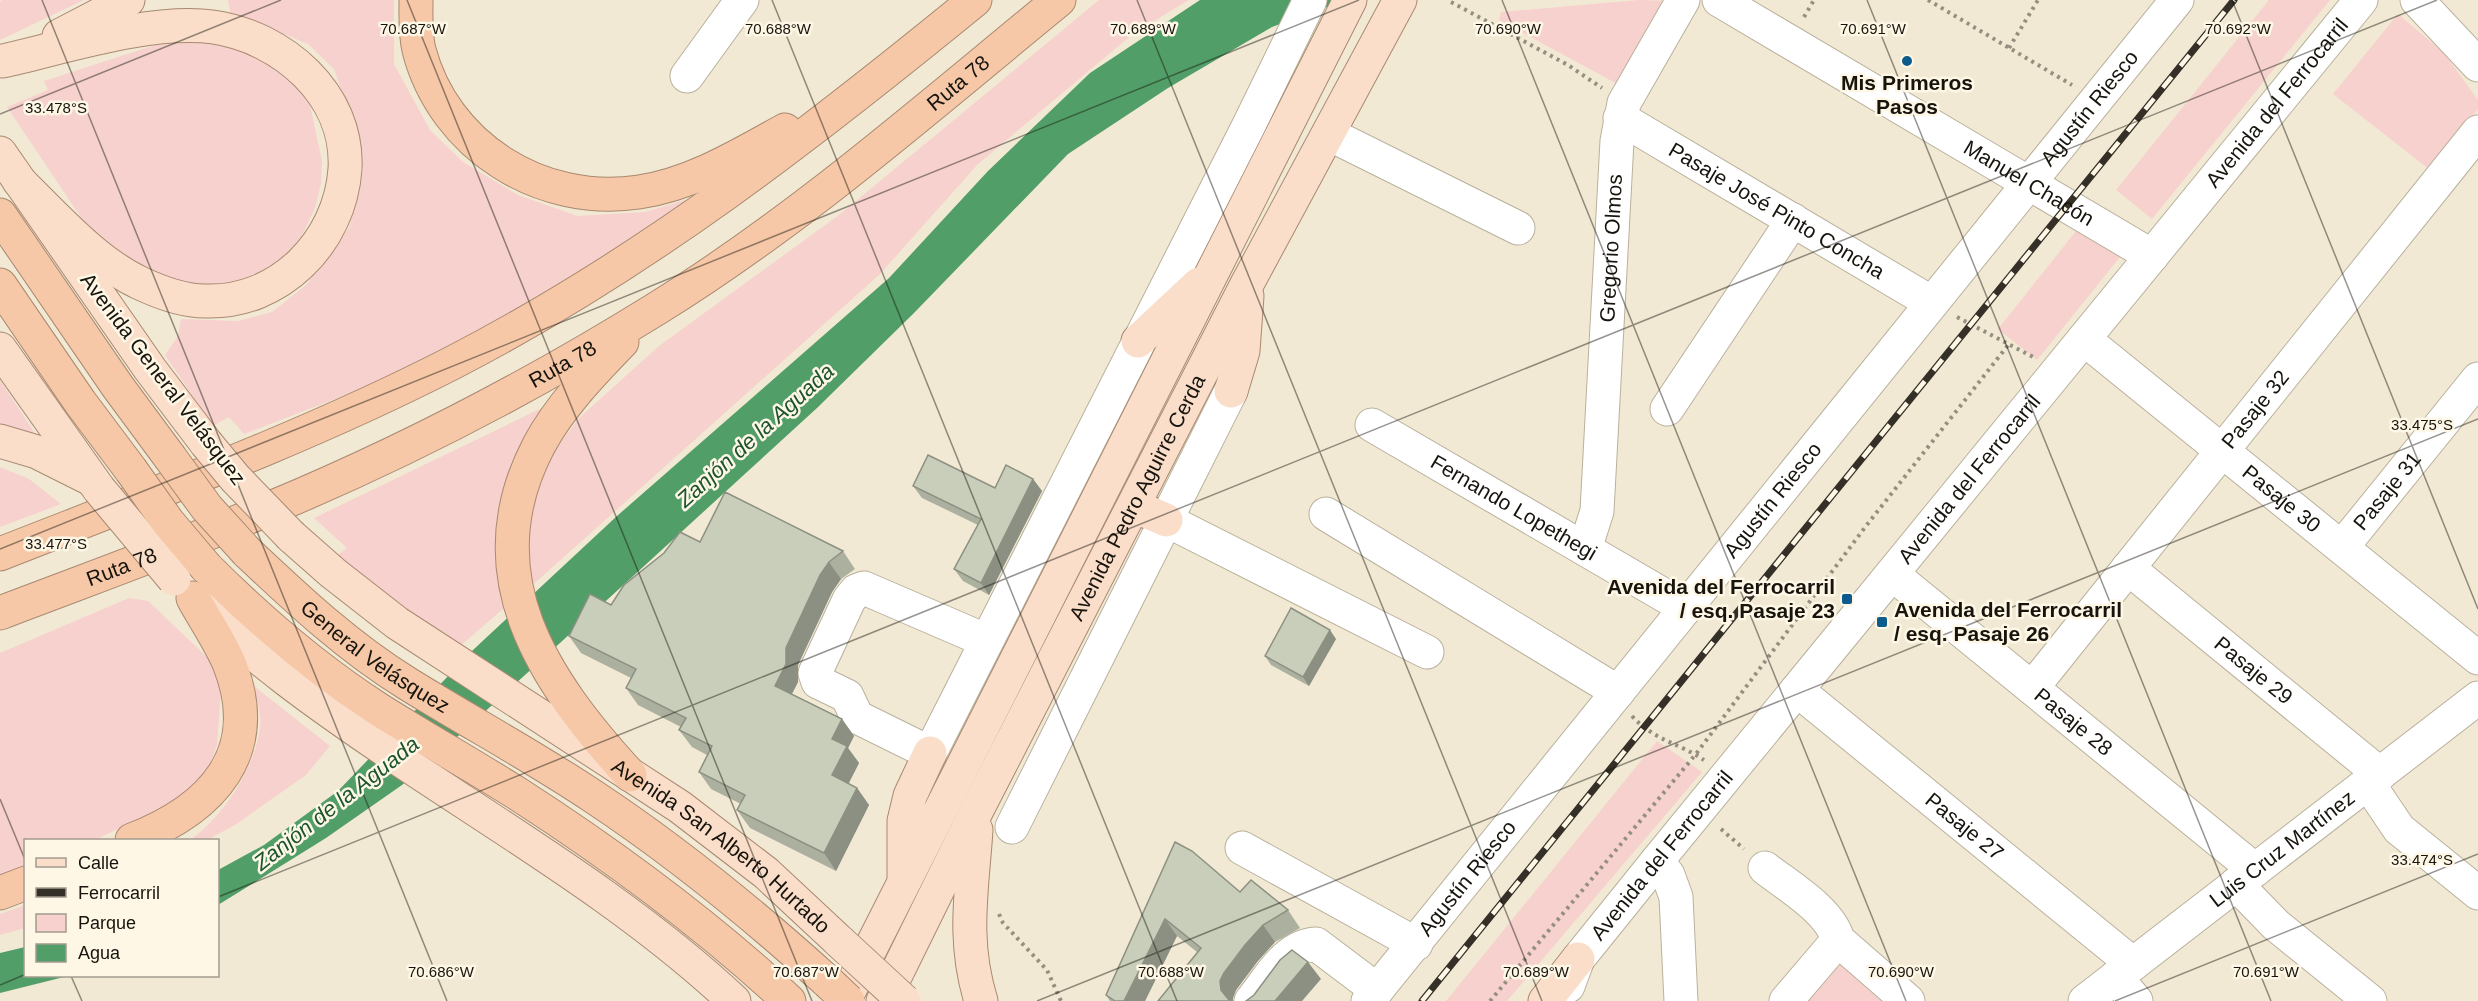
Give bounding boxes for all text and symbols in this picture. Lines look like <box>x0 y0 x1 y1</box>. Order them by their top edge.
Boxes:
street label: Avenida del Ferrocarril <box>2201 14 2352 191</box>
text: 70.687°W <box>380 20 447 37</box>
text: 70.688°W <box>745 20 812 37</box>
text: 70.689°W <box>1110 20 1177 37</box>
text: 70.690°W <box>1475 20 1542 37</box>
text: 70.691°W <box>1840 20 1907 37</box>
text: 70.692°W <box>2205 20 2272 37</box>
street label: Agustín Riesco <box>2036 46 2143 170</box>
street label: Ruta 78 <box>922 51 994 115</box>
marker: Mis Primeros Pasos <box>1900 54 1914 68</box>
place label: Mis Primeros Pasos <box>1841 71 1973 118</box>
text: 33.478°S <box>25 99 87 116</box>
street label: Manuel Chacón <box>1960 135 2098 230</box>
street label: Pasaje José Pinto Concha <box>1665 138 1889 283</box>
street label: Gregorio Olmos <box>1595 174 1626 323</box>
street label: Avenida General Velásquez <box>76 268 250 489</box>
street label: Ruta 78 <box>525 336 600 392</box>
water label: Zanjón de la Aguada <box>671 358 839 513</box>
street label: Pasaje 32 <box>2217 366 2293 453</box>
street label: Avenida Pedro Aguirre Cerda <box>1064 370 1210 624</box>
street label: Avenida del Ferrocarril <box>1893 390 2045 568</box>
text: 33.475°S <box>2391 416 2453 433</box>
street label: Agustín Riesco <box>1719 438 1826 562</box>
street label: Pasaje 31 <box>2349 447 2425 534</box>
street label: Fernando Lopethegi <box>1427 450 1601 564</box>
street label: Pasaje 30 <box>2238 460 2325 537</box>
text: 33.477°S <box>25 535 87 552</box>
street label: Ruta 78 <box>83 543 160 590</box>
place label: Avenida del Ferrocarril / esq. Pasaje 23 <box>1607 575 1835 622</box>
marker: Avenida del Ferrocarril / esq. Pasaje 23 <box>1840 592 1854 606</box>
street label: General Velásquez <box>296 595 454 717</box>
place label: Avenida del Ferrocarril / esq. Pasaje 26 <box>1894 598 2122 645</box>
marker: Avenida del Ferrocarril / esq. Pasaje 26 <box>1875 615 1889 629</box>
street label: Pasaje 29 <box>2210 632 2297 709</box>
street label: Pasaje 28 <box>2030 683 2117 760</box>
water label: Zanjón de la Aguada <box>248 731 424 876</box>
street label: Avenida San Alberto Hurtado <box>608 754 835 938</box>
street label: Avenida del Ferrocarril <box>1586 766 1737 944</box>
street label: Luis Cruz Martínez <box>2205 786 2359 912</box>
street label: Pasaje 27 <box>1921 788 2008 865</box>
street label: Agustín Riesco <box>1414 816 1520 940</box>
legend <box>24 839 219 977</box>
text: 33.474°S <box>2391 851 2453 868</box>
text: Calle <box>78 853 119 873</box>
text: Ferrocarril <box>78 883 160 903</box>
text: Parque <box>78 913 136 933</box>
text: Agua <box>78 943 121 963</box>
text: 70.686°W <box>408 963 475 980</box>
text: 70.687°W <box>773 963 840 980</box>
text: 70.688°W <box>1138 963 1205 980</box>
text: 70.689°W <box>1503 963 1570 980</box>
text: 70.690°W <box>1868 963 1935 980</box>
text: 70.691°W <box>2233 963 2300 980</box>

